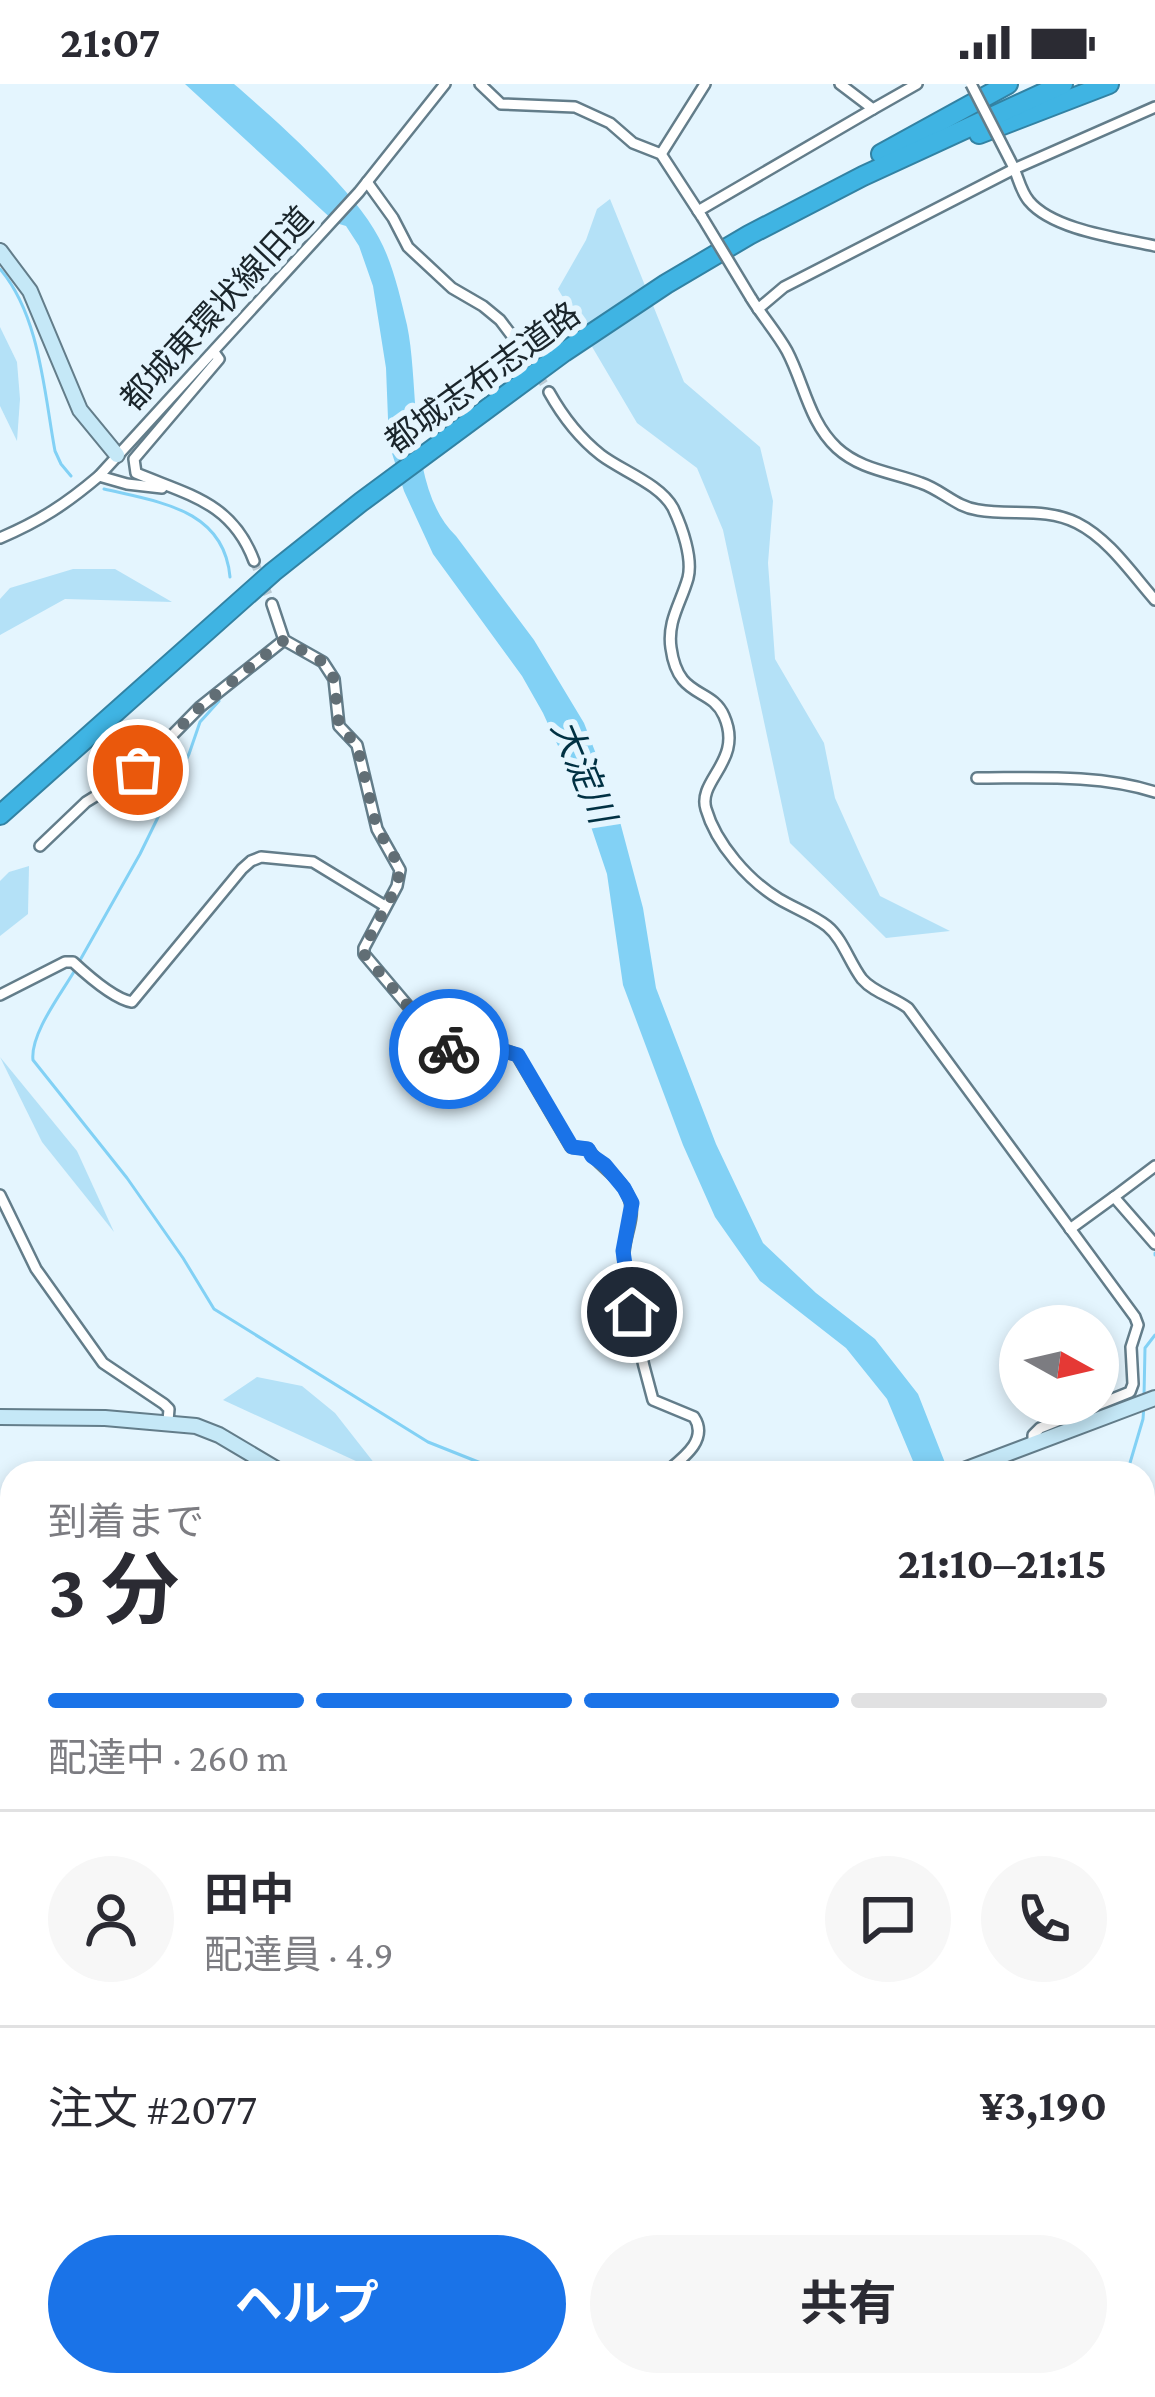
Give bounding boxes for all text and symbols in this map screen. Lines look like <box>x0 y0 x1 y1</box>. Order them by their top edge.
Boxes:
text: 21:07 <box>60 17 160 67</box>
street label: 都城東環状線旧道 <box>113 199 320 417</box>
street label: 都城志布志道路 <box>378 295 587 460</box>
water label: 大淀川 <box>544 714 624 833</box>
pin <box>87 719 189 821</box>
icon: bag <box>105 737 171 803</box>
courier <box>389 989 509 1109</box>
icon: bike <box>416 1016 482 1082</box>
pin <box>581 1261 683 1363</box>
icon: home <box>599 1279 665 1345</box>
north arrow <box>999 1305 1119 1425</box>
map controls <box>999 1305 1119 1425</box>
text: 到着まで <box>48 1500 204 1543</box>
text: 21:10–21:15 <box>897 1538 1107 1588</box>
text: 3 分 <box>48 1547 179 1634</box>
text: 配達中 · 260 m <box>48 1736 288 1779</box>
button: person <box>48 1856 174 1982</box>
button: chat <box>825 1856 951 1982</box>
button: phone <box>981 1856 1107 1982</box>
text: 田中 <box>204 1870 294 1920</box>
text: 配達員 · 4.9 <box>204 1933 394 1976</box>
text: ¥3,190 <box>980 2080 1107 2130</box>
text: 注文 #2077 <box>48 2084 257 2134</box>
button: ヘルプ <box>48 2235 566 2373</box>
button: 共有 <box>590 2235 1107 2373</box>

